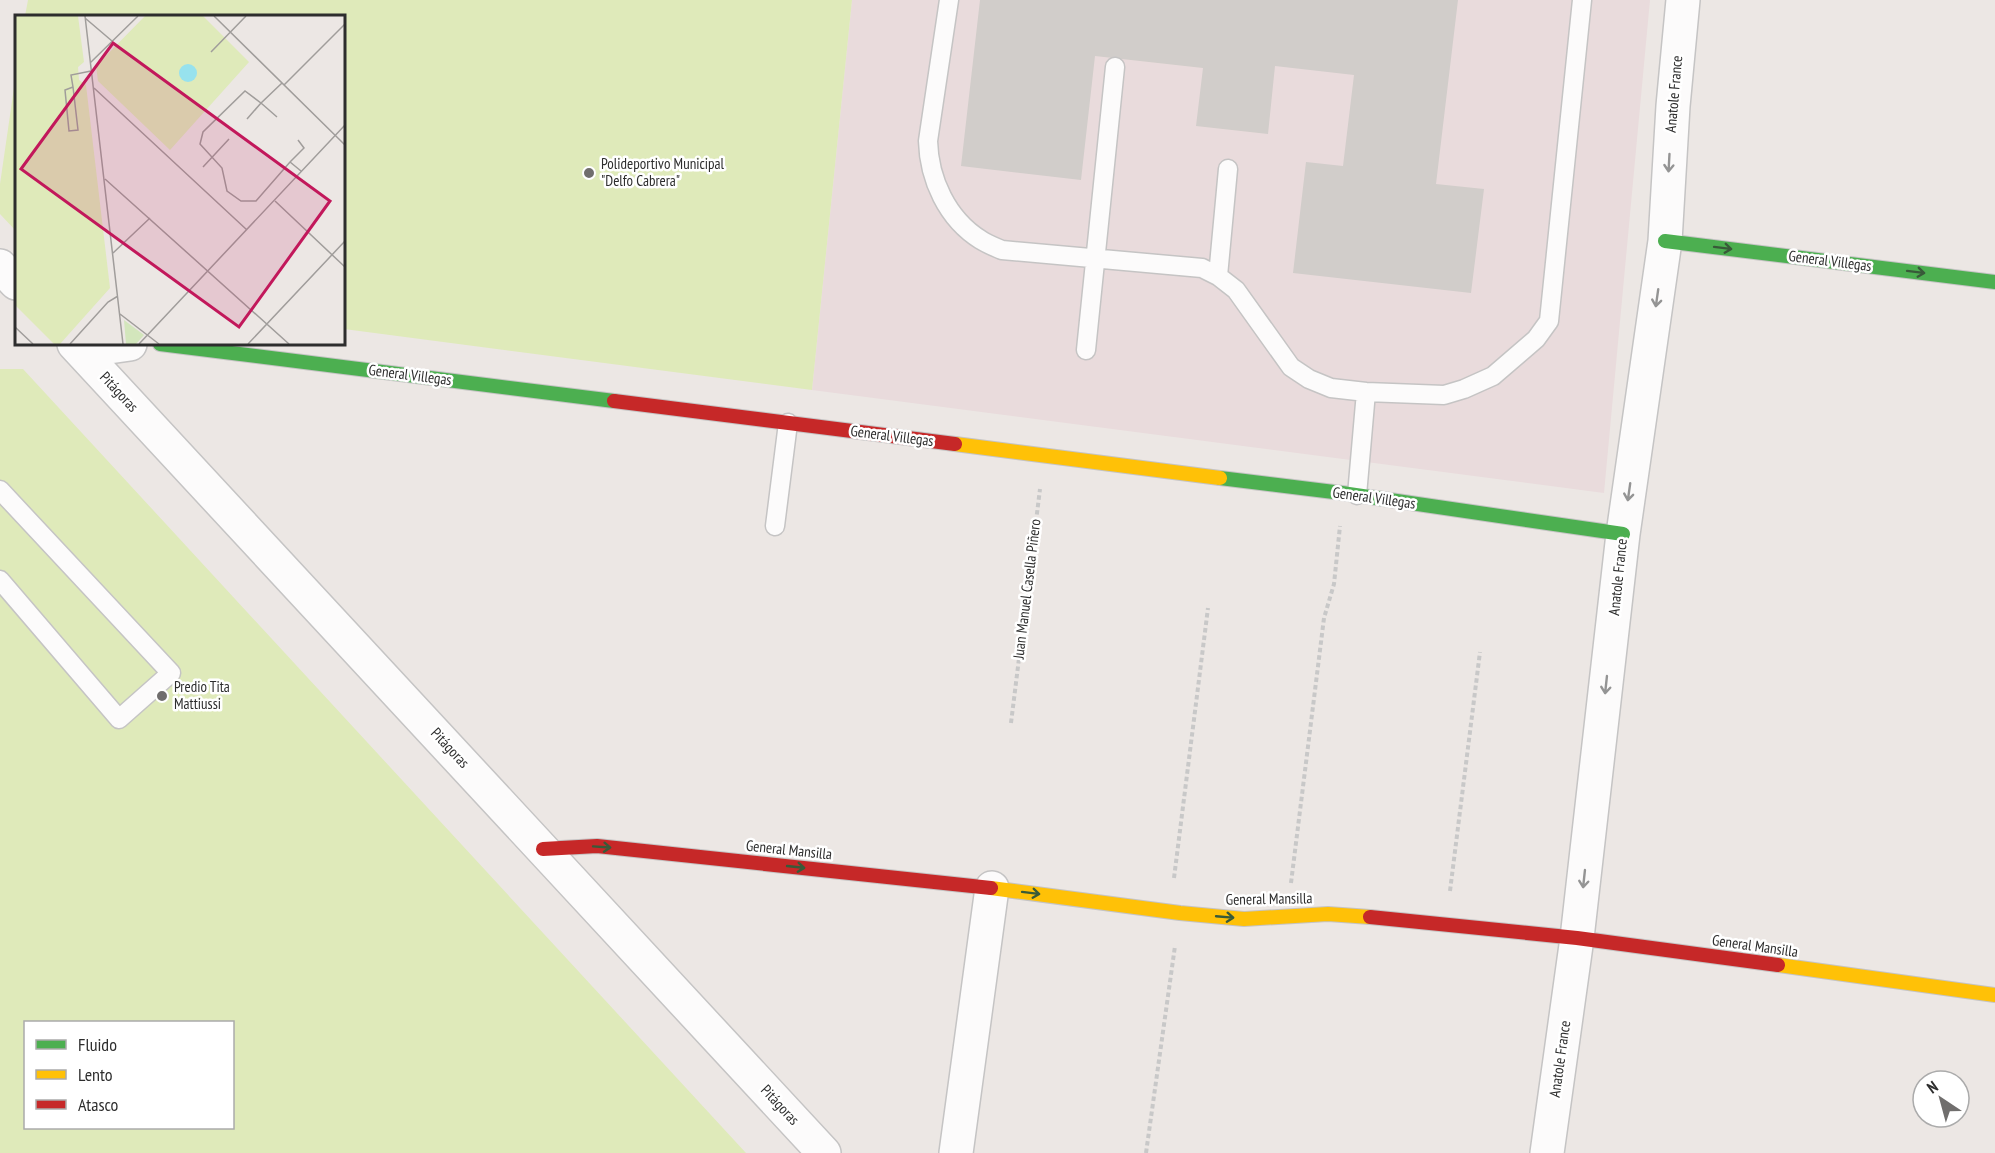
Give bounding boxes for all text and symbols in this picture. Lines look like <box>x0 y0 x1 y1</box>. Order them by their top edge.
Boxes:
inset map <box>15 15 345 345</box>
street label: Anatole France <box>1661 55 1686 133</box>
one-way arrow <box>1664 152 1675 172</box>
place label: Polideportivo Municipal "Delfo Cabrera" <box>601 154 725 190</box>
marker: Polideportivo Municipal "Delfo Cabrera" <box>582 166 596 180</box>
one-way arrow <box>1713 243 1732 254</box>
street label: General Villegas <box>1787 246 1873 275</box>
one-way arrow <box>1906 267 1926 278</box>
one-way arrow <box>1651 288 1662 308</box>
street label: General Villegas <box>367 360 453 389</box>
street label: Pitágoras <box>96 368 143 416</box>
street label: General Villegas <box>849 421 935 450</box>
one-way arrow <box>1623 481 1634 501</box>
street label: General Villegas <box>1331 482 1417 513</box>
street label: Juan Manuel Casella Piñero <box>1008 518 1045 661</box>
street label: Anatole France <box>1604 538 1631 616</box>
one-way arrow <box>1600 675 1611 695</box>
place label: Predio Tita Mattiussi <box>174 677 230 713</box>
marker: Predio Tita Mattiussi <box>155 689 169 703</box>
street label: Pitágoras <box>427 724 474 772</box>
street label: General Mansilla <box>745 836 833 863</box>
one-way arrow <box>591 842 611 853</box>
one-way arrow <box>785 862 805 873</box>
one-way arrow <box>1578 868 1589 888</box>
one-way arrow <box>1021 888 1041 899</box>
street label: General Mansilla <box>1226 888 1312 909</box>
one-way arrow <box>1214 912 1234 923</box>
street label: General Mansilla <box>1711 930 1799 961</box>
street label: Anatole France <box>1545 1019 1574 1098</box>
legend <box>24 1021 234 1129</box>
text: Fluido <box>78 1033 117 1056</box>
text: Lento <box>78 1063 113 1086</box>
north arrow <box>1911 1069 1971 1129</box>
text: N <box>1923 1076 1942 1097</box>
street label: Pitágoras <box>757 1081 804 1129</box>
text: Atasco <box>78 1093 119 1116</box>

